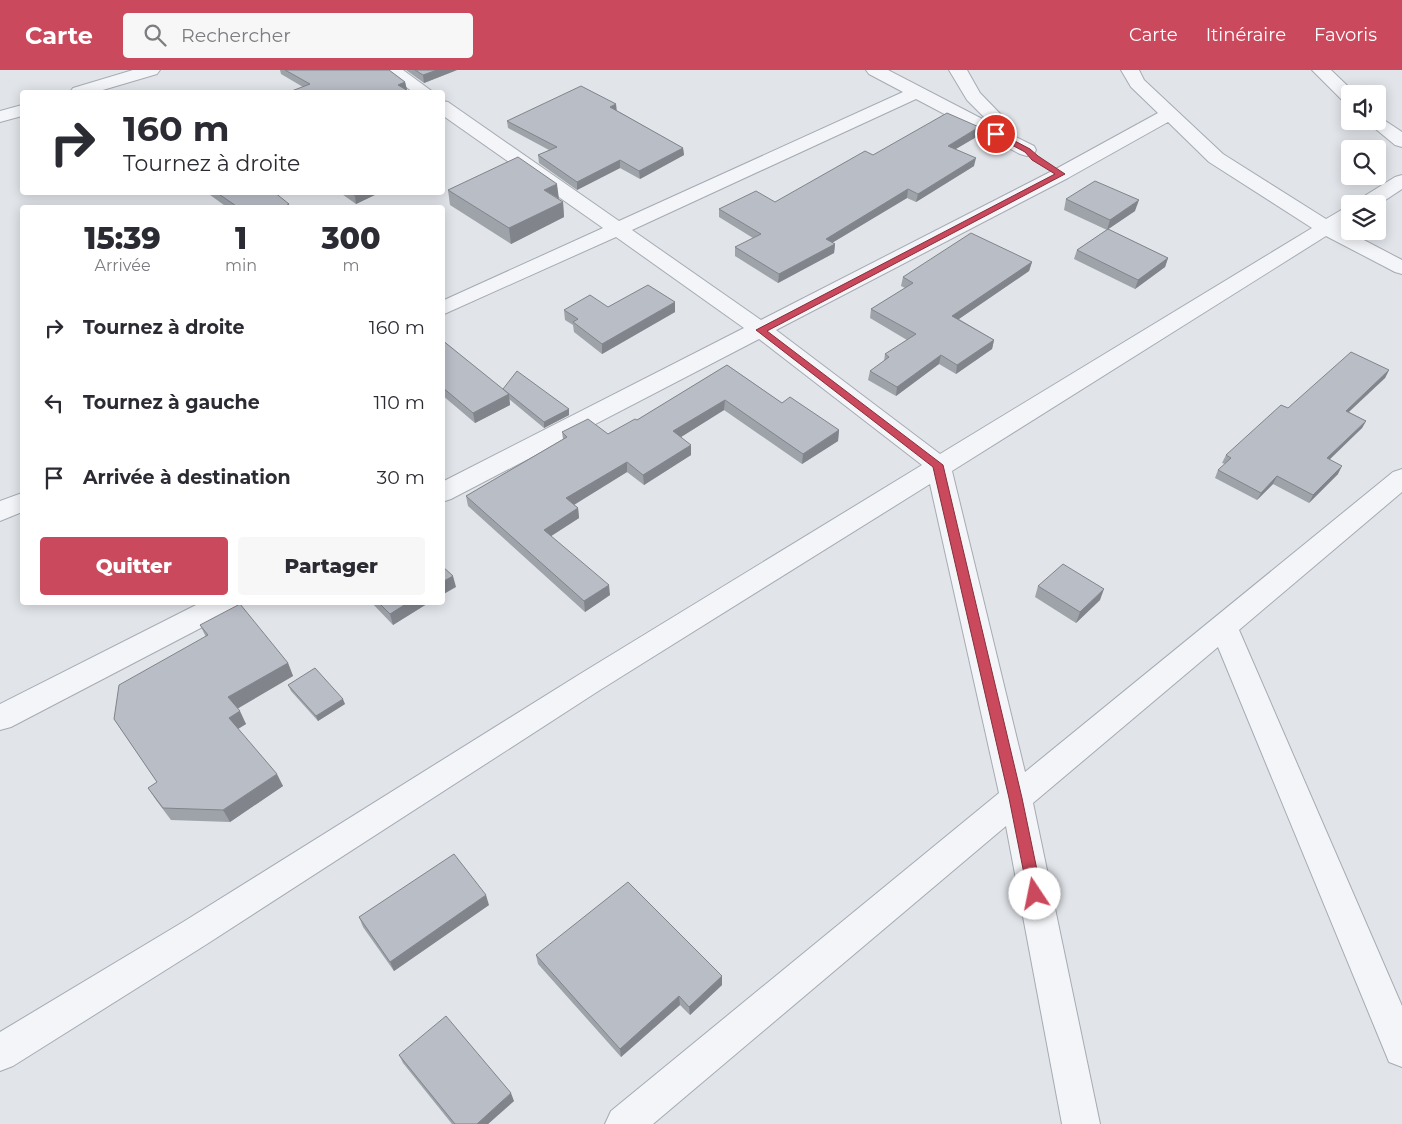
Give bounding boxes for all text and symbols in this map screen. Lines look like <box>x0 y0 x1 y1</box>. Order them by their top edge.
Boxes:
search box <box>123 13 473 58</box>
text: Carte <box>25 21 93 50</box>
icon: search <box>141 21 169 49</box>
text: Rechercher <box>181 24 291 47</box>
text: Carte <box>1129 24 1178 46</box>
text: Itinéraire <box>1206 24 1286 46</box>
text: Favoris <box>1314 24 1377 46</box>
map controls <box>1341 85 1386 240</box>
button: sound <box>1341 85 1386 130</box>
text: 160 m <box>123 107 229 150</box>
icon: right <box>40 110 105 175</box>
pin <box>975 113 1017 155</box>
icon: arrive <box>982 120 1010 148</box>
button: search <box>1341 140 1386 185</box>
text: Tournez à droite <box>123 150 300 177</box>
button: layers <box>1341 195 1386 240</box>
text: 15:39 <box>84 220 161 257</box>
text: 1 <box>235 220 247 257</box>
text: 300 <box>321 220 381 257</box>
text: Arrivée <box>94 256 151 275</box>
text: min <box>225 256 257 275</box>
text: m <box>343 256 360 275</box>
icon: right <box>40 314 68 342</box>
text: Tournez à droite <box>83 316 244 339</box>
text: 160 m <box>369 316 425 339</box>
icon: left <box>40 389 68 417</box>
text: Tournez à gauche <box>83 391 260 414</box>
text: 110 m <box>374 391 425 414</box>
icon: arrive <box>40 464 68 492</box>
text: Arrivée à destination <box>83 466 291 489</box>
text: 30 m <box>377 466 425 489</box>
button: Quitter <box>40 537 228 595</box>
button: Partager <box>238 537 425 595</box>
position arrow <box>1008 867 1060 919</box>

